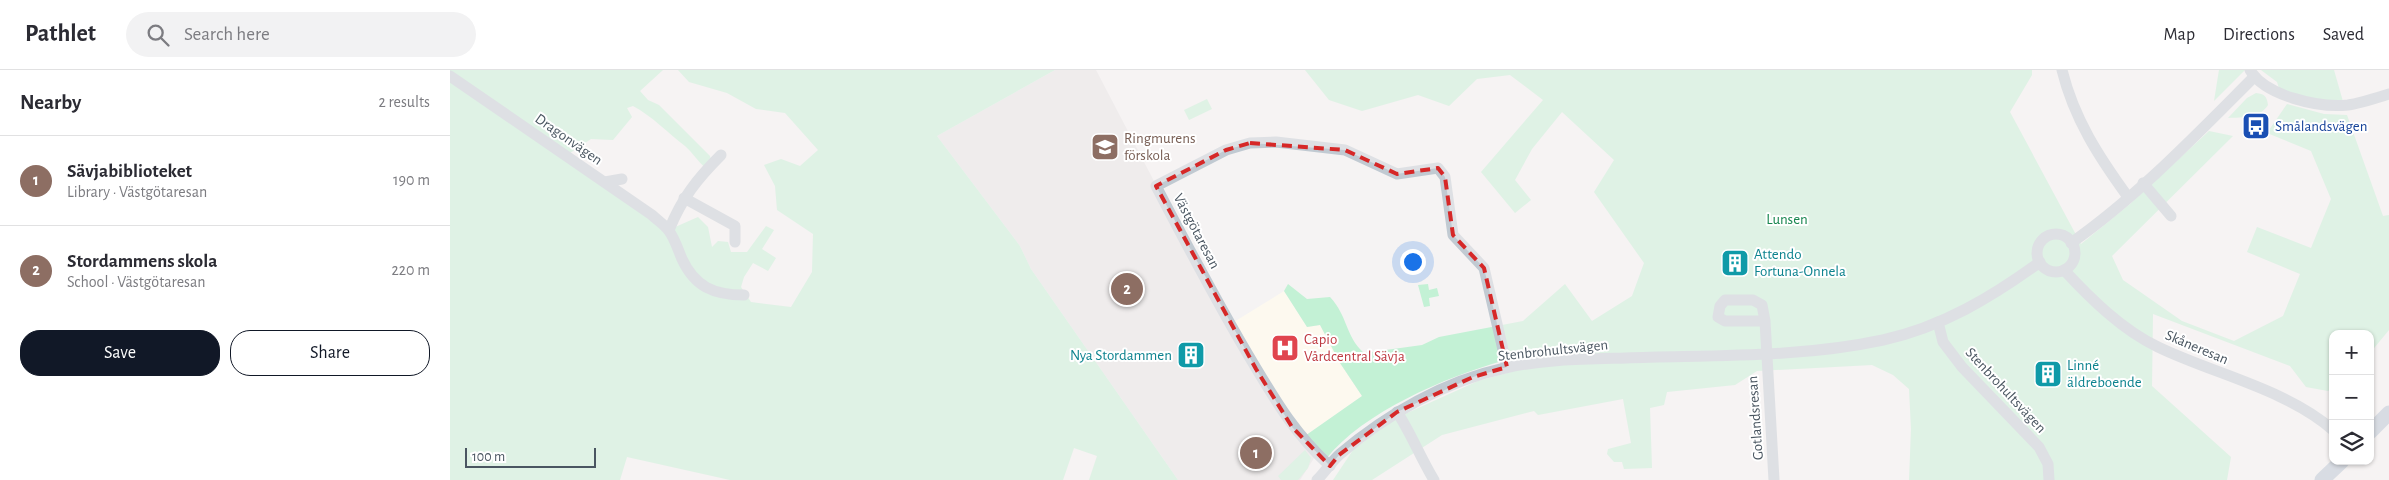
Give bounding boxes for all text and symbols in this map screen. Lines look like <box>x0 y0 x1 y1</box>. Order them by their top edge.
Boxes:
search box <box>126 12 476 57</box>
icon: search <box>144 21 172 49</box>
text: Pathlet <box>25 22 96 46</box>
text: Search here <box>184 25 270 44</box>
text: Map <box>2164 26 2195 44</box>
text: Directions <box>2223 26 2295 44</box>
text: Saved <box>2323 26 2364 44</box>
text: Nearby <box>20 92 81 113</box>
text: 2 results <box>378 94 430 110</box>
street label: Dragonvägen <box>532 111 605 168</box>
bus stop icon: Smålandsvägen <box>2241 111 2271 141</box>
place label: Smålandsvägen <box>2275 119 2367 134</box>
place label: Ringmurens förskola <box>1124 131 1196 163</box>
school or university icon: Ringmurens förskola <box>1090 132 1120 162</box>
text: Sävjabiblioteket <box>67 162 192 181</box>
text: 1 <box>33 172 39 188</box>
text: 190 m <box>393 172 430 188</box>
text: Library · Västgötaresan <box>67 184 207 200</box>
street label: Västgötaresan <box>1171 191 1223 271</box>
park label: Lunsen <box>1766 212 1808 227</box>
place label: Attendo Fortuna-Onnela <box>1754 247 1846 279</box>
building icon: Attendo Fortuna-Onnela <box>1720 248 1750 278</box>
your location <box>1400 249 1426 275</box>
text: Stordammens skola <box>67 252 217 271</box>
text: 2 <box>32 262 40 278</box>
text: 220 m <box>392 262 430 278</box>
pin: 2 <box>1111 270 1143 308</box>
text: School · Västgötaresan <box>67 274 206 290</box>
street label: Skåneresan <box>2163 328 2230 367</box>
button: Save <box>20 330 220 376</box>
button: Share <box>230 330 430 376</box>
map controls <box>2329 330 2374 465</box>
button: + <box>2329 330 2374 375</box>
place label: Capio Vårdcentral Sävja <box>1304 332 1405 364</box>
hospital icon: Capio Vårdcentral Sävja <box>1270 333 1300 363</box>
street label: Stenbrohultsvägen <box>1497 337 1609 364</box>
building icon: Nya Stordammen <box>1176 340 1206 370</box>
street label: Stenbrohultsvägen <box>1962 345 2049 436</box>
place label: Nya Stordammen <box>1070 348 1172 363</box>
place label: Linné äldreboende <box>2067 358 2142 390</box>
building icon: Linné äldreboende <box>2033 359 2063 389</box>
street label: Gotlandsresan <box>1745 375 1766 460</box>
button: − <box>2329 375 2374 420</box>
button: layers <box>2329 420 2374 465</box>
pin: 1 <box>1240 434 1272 472</box>
scale bar <box>465 445 596 468</box>
text: 100 m <box>472 450 505 464</box>

